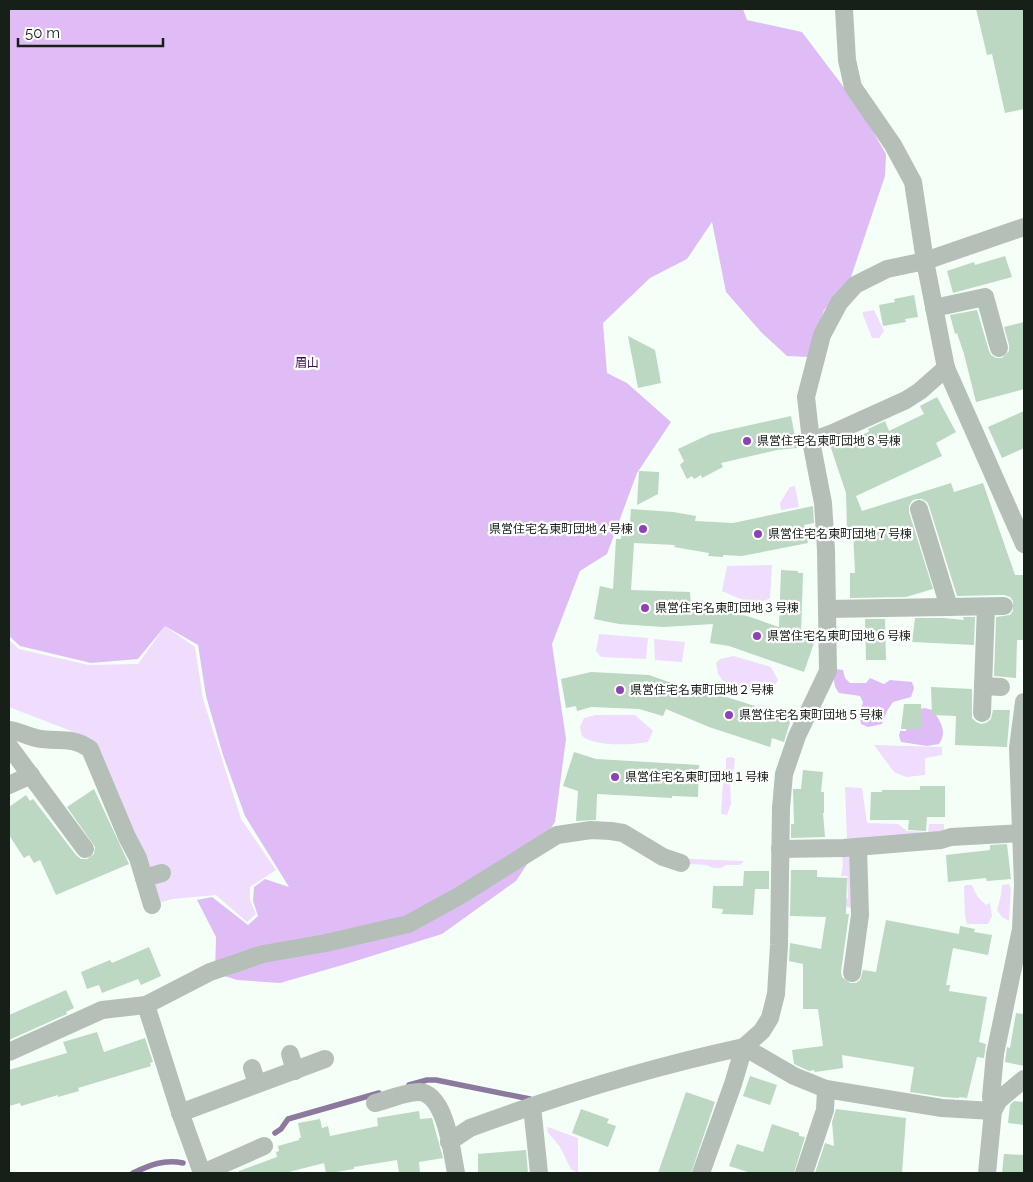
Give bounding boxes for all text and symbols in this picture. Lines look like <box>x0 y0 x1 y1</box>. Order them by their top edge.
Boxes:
scale bar <box>18 15 162 47</box>
text: 50 m <box>25 24 60 42</box>
park label: 眉山 <box>295 356 319 370</box>
place label: 県営住宅名東町団地８号棟 <box>757 434 901 448</box>
marker: 県営住宅名東町団地８号棟 <box>741 435 753 447</box>
place label: 県営住宅名東町団地４号棟 <box>489 522 633 536</box>
marker: 県営住宅名東町団地４号棟 <box>637 523 649 535</box>
place label: 県営住宅名東町団地７号棟 <box>768 527 912 541</box>
marker: 県営住宅名東町団地７号棟 <box>752 528 764 540</box>
place label: 県営住宅名東町団地３号棟 <box>655 601 799 615</box>
marker: 県営住宅名東町団地３号棟 <box>639 602 651 614</box>
place label: 県営住宅名東町団地６号棟 <box>767 629 911 643</box>
marker: 県営住宅名東町団地６号棟 <box>751 630 763 642</box>
place label: 県営住宅名東町団地２号棟 <box>630 683 774 697</box>
marker: 県営住宅名東町団地２号棟 <box>614 684 626 696</box>
place label: 県営住宅名東町団地５号棟 <box>739 708 883 722</box>
marker: 県営住宅名東町団地５号棟 <box>723 709 735 721</box>
place label: 県営住宅名東町団地１号棟 <box>625 770 769 784</box>
marker: 県営住宅名東町団地１号棟 <box>609 771 621 783</box>

